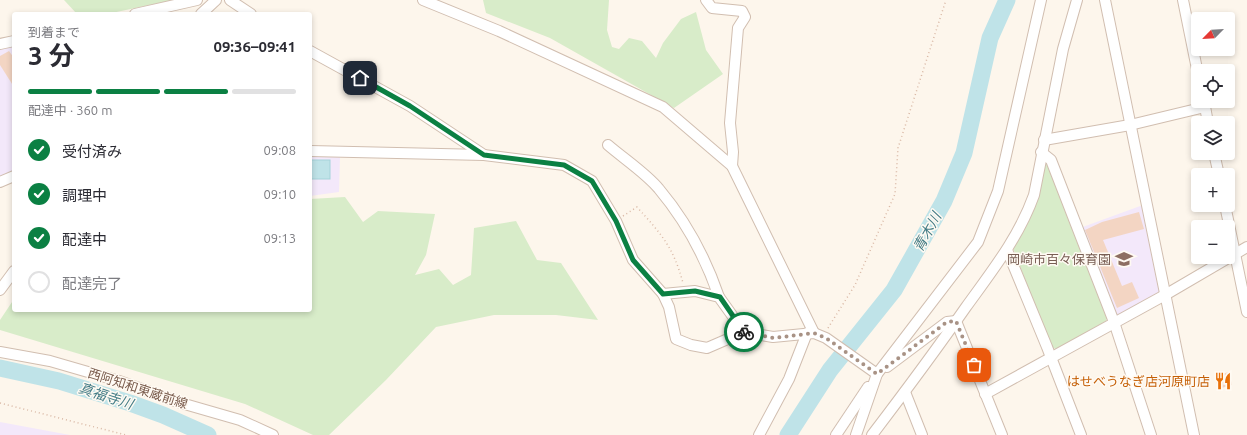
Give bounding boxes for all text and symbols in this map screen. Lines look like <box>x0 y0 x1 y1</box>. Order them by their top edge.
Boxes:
north arrow <box>1191 12 1235 56</box>
map controls <box>1191 12 1235 264</box>
text: 到着まで <box>28 25 80 39</box>
text: 09:36–09:41 <box>213 38 296 55</box>
text: 3 分 <box>28 41 75 70</box>
pin <box>343 61 377 95</box>
button: locate <box>1191 64 1235 108</box>
icon: home <box>349 67 371 89</box>
text: 配達中 · 360 m <box>28 103 112 117</box>
button: layers <box>1191 116 1235 160</box>
icon: check <box>28 139 50 161</box>
text: 受付済み <box>62 143 122 160</box>
text: 09:08 <box>263 143 296 157</box>
button: + <box>1191 168 1235 212</box>
icon: check <box>28 183 50 205</box>
text: 調理中 <box>62 187 107 204</box>
text: 09:10 <box>263 187 296 201</box>
water label: 青木川 <box>910 208 945 254</box>
button: − <box>1191 220 1235 264</box>
icon: check <box>28 227 50 249</box>
text: 配達中 <box>62 231 107 248</box>
text: 09:13 <box>263 231 296 245</box>
school or university icon: 岡崎市百々保育園 <box>1114 249 1134 269</box>
place label: 岡崎市百々保育園 <box>1007 252 1111 266</box>
text: 配達完了 <box>62 275 122 292</box>
courier <box>724 312 764 352</box>
icon: bike <box>733 321 755 343</box>
pin <box>957 348 991 382</box>
icon: bag <box>963 354 985 376</box>
street label: 西阿知和東蔵前線 <box>86 365 190 411</box>
restaurant icon: はせべうなぎ店河原町店 <box>1213 371 1233 391</box>
place label: はせべうなぎ店河原町店 <box>1067 374 1210 388</box>
water label: 真福寺川 <box>77 380 137 413</box>

